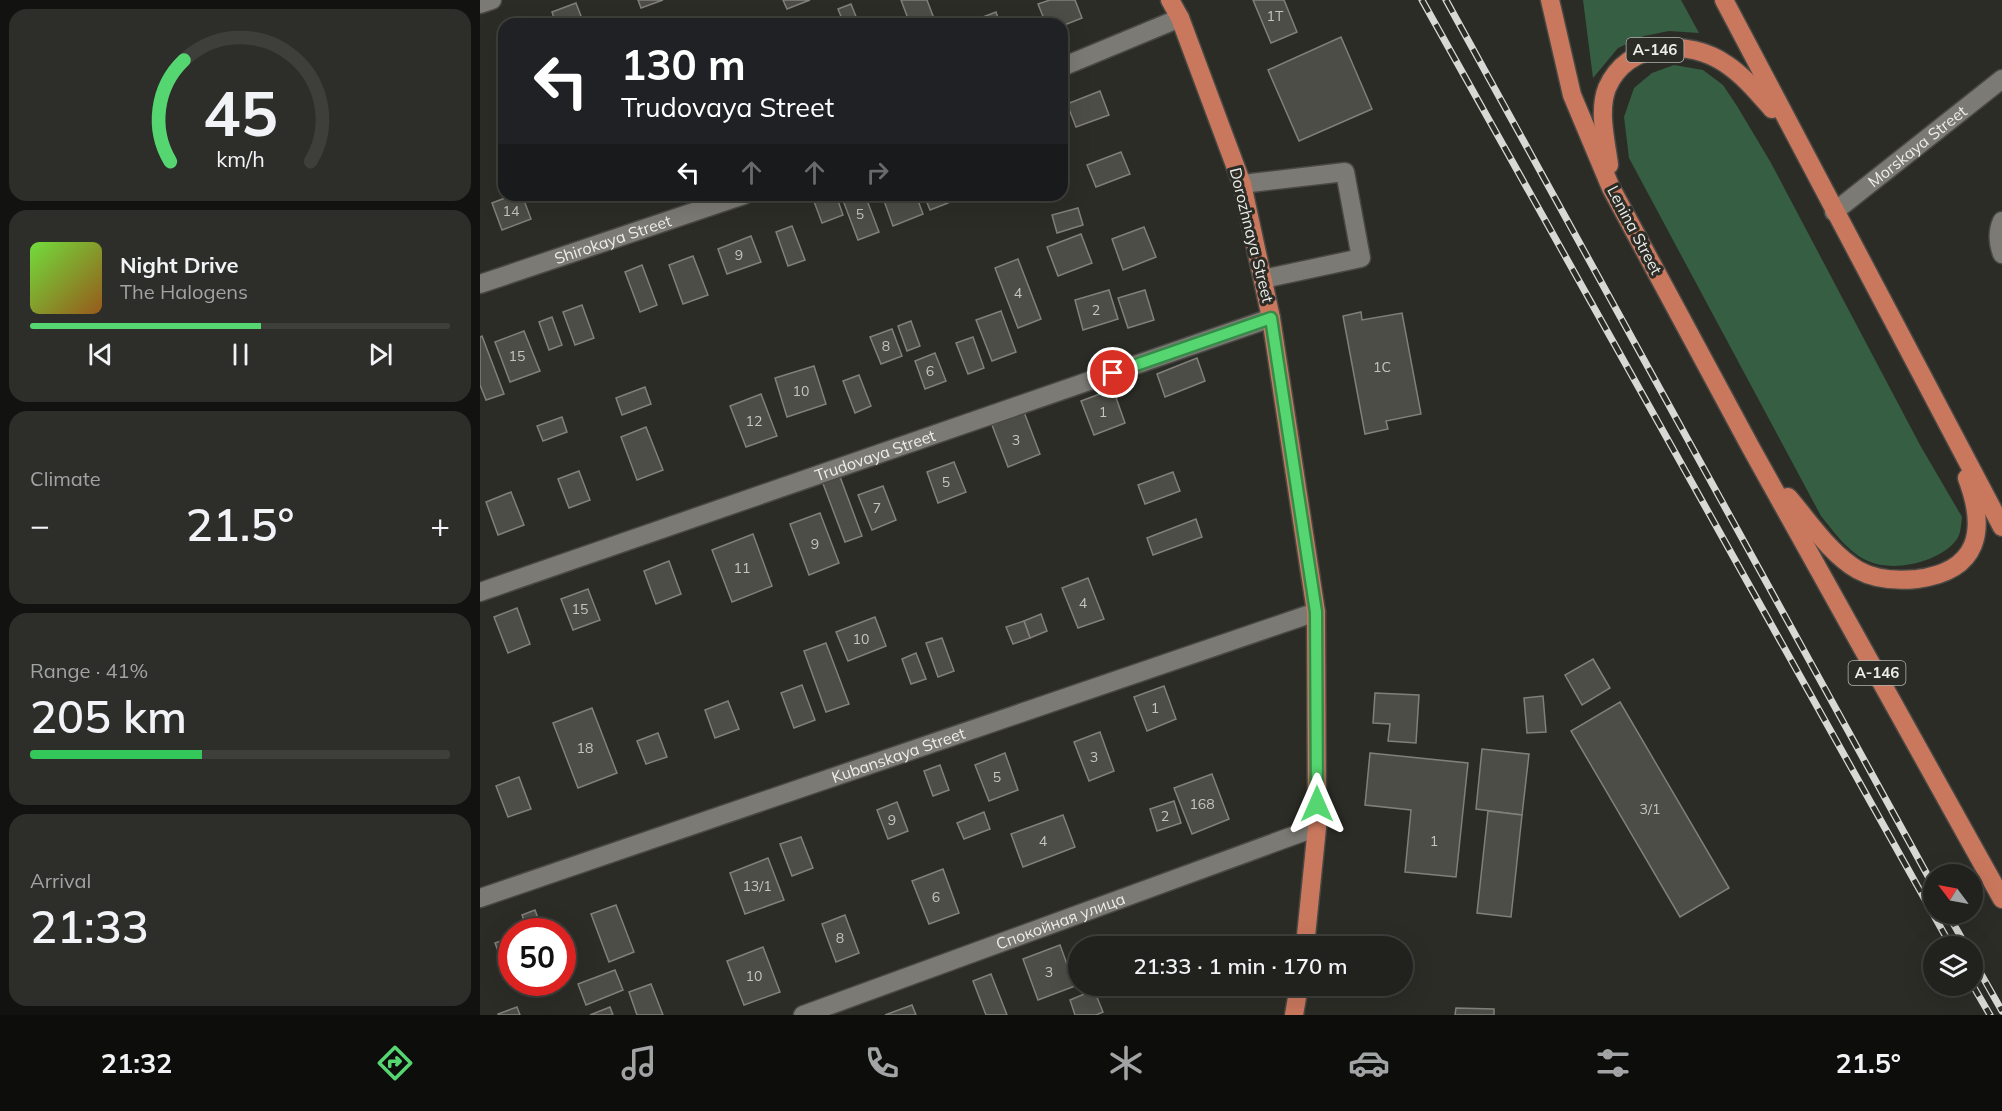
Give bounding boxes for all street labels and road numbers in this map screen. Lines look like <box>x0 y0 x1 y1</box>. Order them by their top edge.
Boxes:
road number: А-146 <box>1626 38 1684 62</box>
street label: Morskaya Street <box>1864 101 1971 192</box>
street label: Dorozhnaya Street <box>1226 165 1279 305</box>
street label: Lenina Street <box>1603 182 1667 278</box>
street label: Shirokaya Street <box>552 210 674 268</box>
street label: Trudovaya Street <box>812 425 938 485</box>
road number: А-146 <box>1848 661 1906 685</box>
street label: Kubanskaya Street <box>829 723 968 787</box>
street label: Спокойная улица <box>993 888 1128 954</box>

